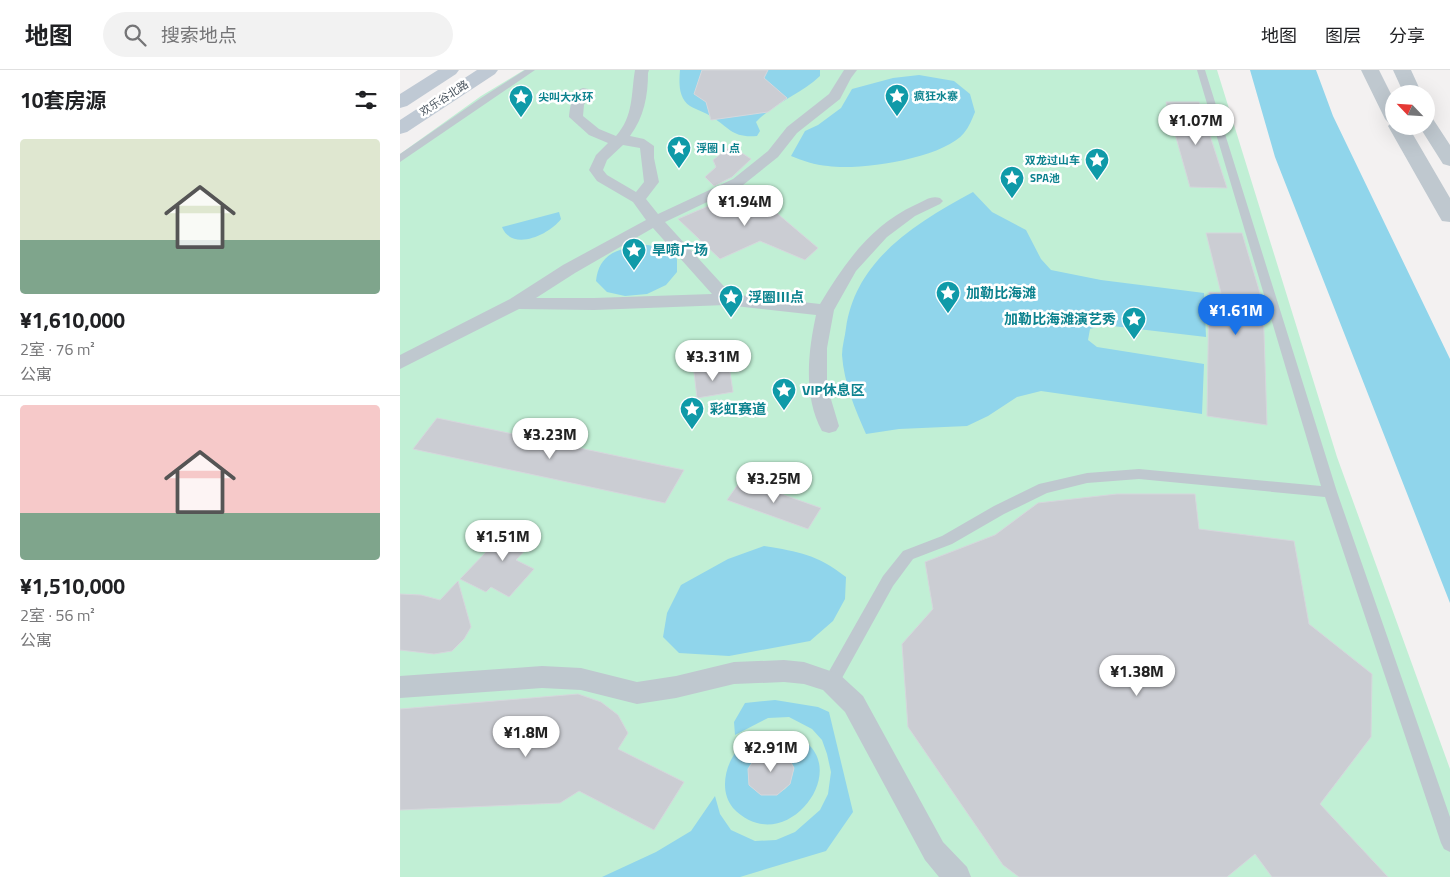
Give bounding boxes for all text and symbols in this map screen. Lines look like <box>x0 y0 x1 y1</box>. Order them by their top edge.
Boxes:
search box <box>103 12 453 57</box>
text: 地图 <box>25 17 73 53</box>
text: 搜索地点 <box>161 20 237 49</box>
icon: search <box>121 21 149 49</box>
text: 地图 <box>1261 22 1297 49</box>
text: 图层 <box>1325 22 1361 49</box>
text: 分享 <box>1389 22 1425 49</box>
street label: 欢乐谷北路 <box>417 76 471 120</box>
place icon: 疯狂水寨 <box>884 83 910 117</box>
text: 10套房源 <box>20 84 107 116</box>
place icon: 尖叫大水环 <box>508 84 534 118</box>
north arrow <box>1385 85 1435 135</box>
map controls <box>1385 85 1435 135</box>
icon: filters <box>352 86 380 114</box>
place label: 疯狂水寨 <box>913 88 958 104</box>
place label: 尖叫大水环 <box>538 89 594 105</box>
pin: ¥1.07M <box>1155 104 1237 146</box>
text: ¥1.07M <box>1169 108 1223 132</box>
place icon: 浮圈Ⅰ点 <box>666 135 692 169</box>
place label: 浮圈Ⅰ点 <box>696 140 740 156</box>
place icon: 双龙过山车 <box>1084 147 1110 181</box>
place label: 双龙过山车 <box>1025 152 1080 168</box>
place icon: SPA池 <box>999 165 1025 199</box>
place label: SPA池 <box>1030 170 1060 186</box>
icon: home <box>155 172 245 262</box>
pin: ¥1.94M <box>704 184 786 227</box>
text: ¥1.94M <box>718 189 772 213</box>
place icon: 旱喷广场 <box>621 237 647 271</box>
place label: 旱喷广场 <box>652 239 708 260</box>
place icon: 加勒比海滩 <box>935 280 961 314</box>
place label: 加勒比海滩 <box>966 282 1036 303</box>
place icon: 浮圈Ⅲ点 <box>718 284 744 318</box>
place label: 浮圈Ⅲ点 <box>748 286 804 307</box>
pin: ¥1.61M <box>1195 294 1277 336</box>
text: ¥1.61M <box>1209 298 1263 322</box>
text: ¥1,610,000 <box>20 304 125 336</box>
place icon: 加勒比海滩演艺秀 <box>1121 306 1147 340</box>
place label: 加勒比海滩演艺秀 <box>1004 308 1116 329</box>
text: 2室 · 76 m² <box>20 337 95 361</box>
pin: ¥3.31M <box>672 340 754 382</box>
text: ¥3.31M <box>686 344 740 368</box>
text: 公寓 <box>20 362 52 386</box>
place icon: VIP休息区 <box>771 377 797 411</box>
place label: VIP休息区 <box>802 379 865 400</box>
place icon: 彩虹赛道 <box>679 396 705 430</box>
place label: 彩虹赛道 <box>710 398 766 419</box>
pin: ¥3.23M <box>509 418 591 460</box>
text: ¥3.23M <box>523 422 577 446</box>
icon: home <box>155 437 245 527</box>
pin: ¥3.25M <box>733 462 815 504</box>
text: ¥3.25M <box>747 466 801 490</box>
pin: ¥1.51M <box>462 520 544 562</box>
text: ¥1.51M <box>476 524 530 548</box>
text: ¥1,510,000 <box>20 570 125 602</box>
text: 2室 · 56 m² <box>20 603 95 627</box>
text: 公寓 <box>20 628 52 652</box>
pin: ¥1.38M <box>1096 654 1178 697</box>
text: ¥1.38M <box>1110 659 1164 683</box>
pin: ¥1.8M <box>491 716 561 758</box>
text: ¥1.8M <box>504 720 548 744</box>
pin: ¥2.91M <box>730 730 812 773</box>
text: ¥2.91M <box>744 735 798 759</box>

